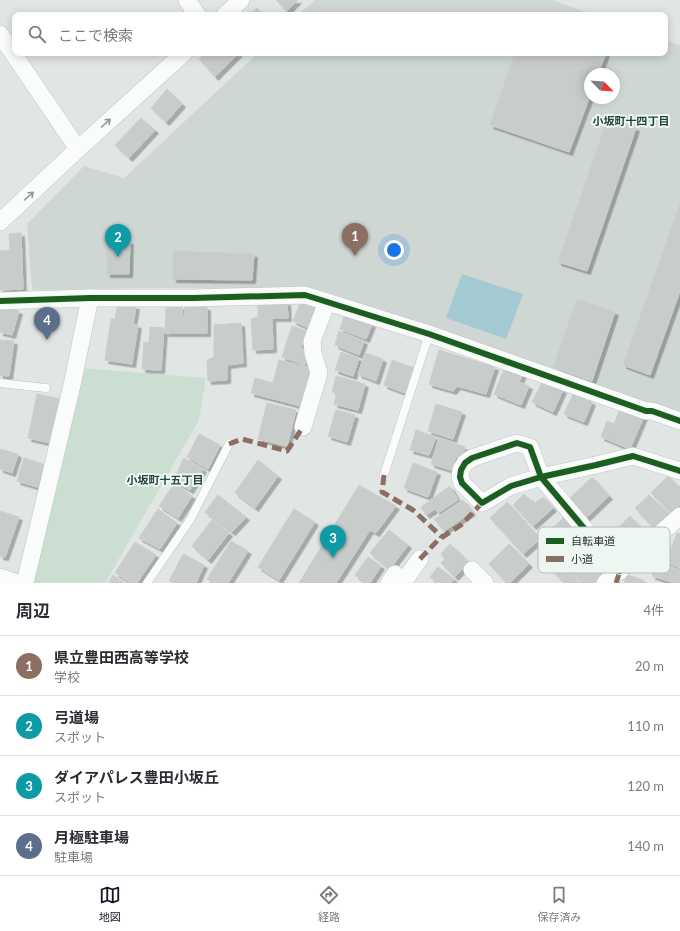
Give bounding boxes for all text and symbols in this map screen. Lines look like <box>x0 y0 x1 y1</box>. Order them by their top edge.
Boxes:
search box <box>12 12 668 56</box>
icon: search <box>26 23 48 45</box>
text: ここで検索 <box>58 26 133 44</box>
north arrow <box>584 68 620 104</box>
district label: 小坂町十四丁目 <box>593 114 670 127</box>
one-way arrow <box>101 119 111 128</box>
one-way arrow <box>24 191 34 201</box>
pin: 1 <box>342 223 368 256</box>
pin: 2 <box>105 224 131 257</box>
your location <box>384 240 404 260</box>
pin: 4 <box>34 307 60 340</box>
district label: 小坂町十五丁目 <box>127 473 204 486</box>
pin: 3 <box>320 525 346 558</box>
legend <box>538 527 670 573</box>
text: 自転車道 <box>571 534 615 547</box>
text: 小道 <box>571 552 593 565</box>
text: 周辺 <box>16 600 50 621</box>
text: 4件 <box>643 602 664 618</box>
text: 県立豊田西高等学校 <box>54 648 189 666</box>
text: 1 <box>25 658 33 674</box>
text: 20 m <box>635 658 664 674</box>
text: 学校 <box>54 669 80 685</box>
text: 弓道場 <box>54 708 99 726</box>
text: 2 <box>25 718 33 734</box>
text: 110 m <box>627 718 664 734</box>
text: スポット <box>54 729 106 745</box>
text: ダイアパレス豊田小坂丘 <box>54 768 219 786</box>
text: 3 <box>25 778 33 794</box>
text: 120 m <box>627 778 664 794</box>
text: スポット <box>54 789 106 805</box>
text: 月極駐車場 <box>54 828 129 846</box>
text: 4 <box>25 838 33 854</box>
text: 140 m <box>627 838 664 854</box>
text: 駐車場 <box>54 849 93 865</box>
tab: 地図 <box>99 884 121 924</box>
tab: 経路 <box>318 884 340 924</box>
tab: 保存済み <box>537 884 581 924</box>

